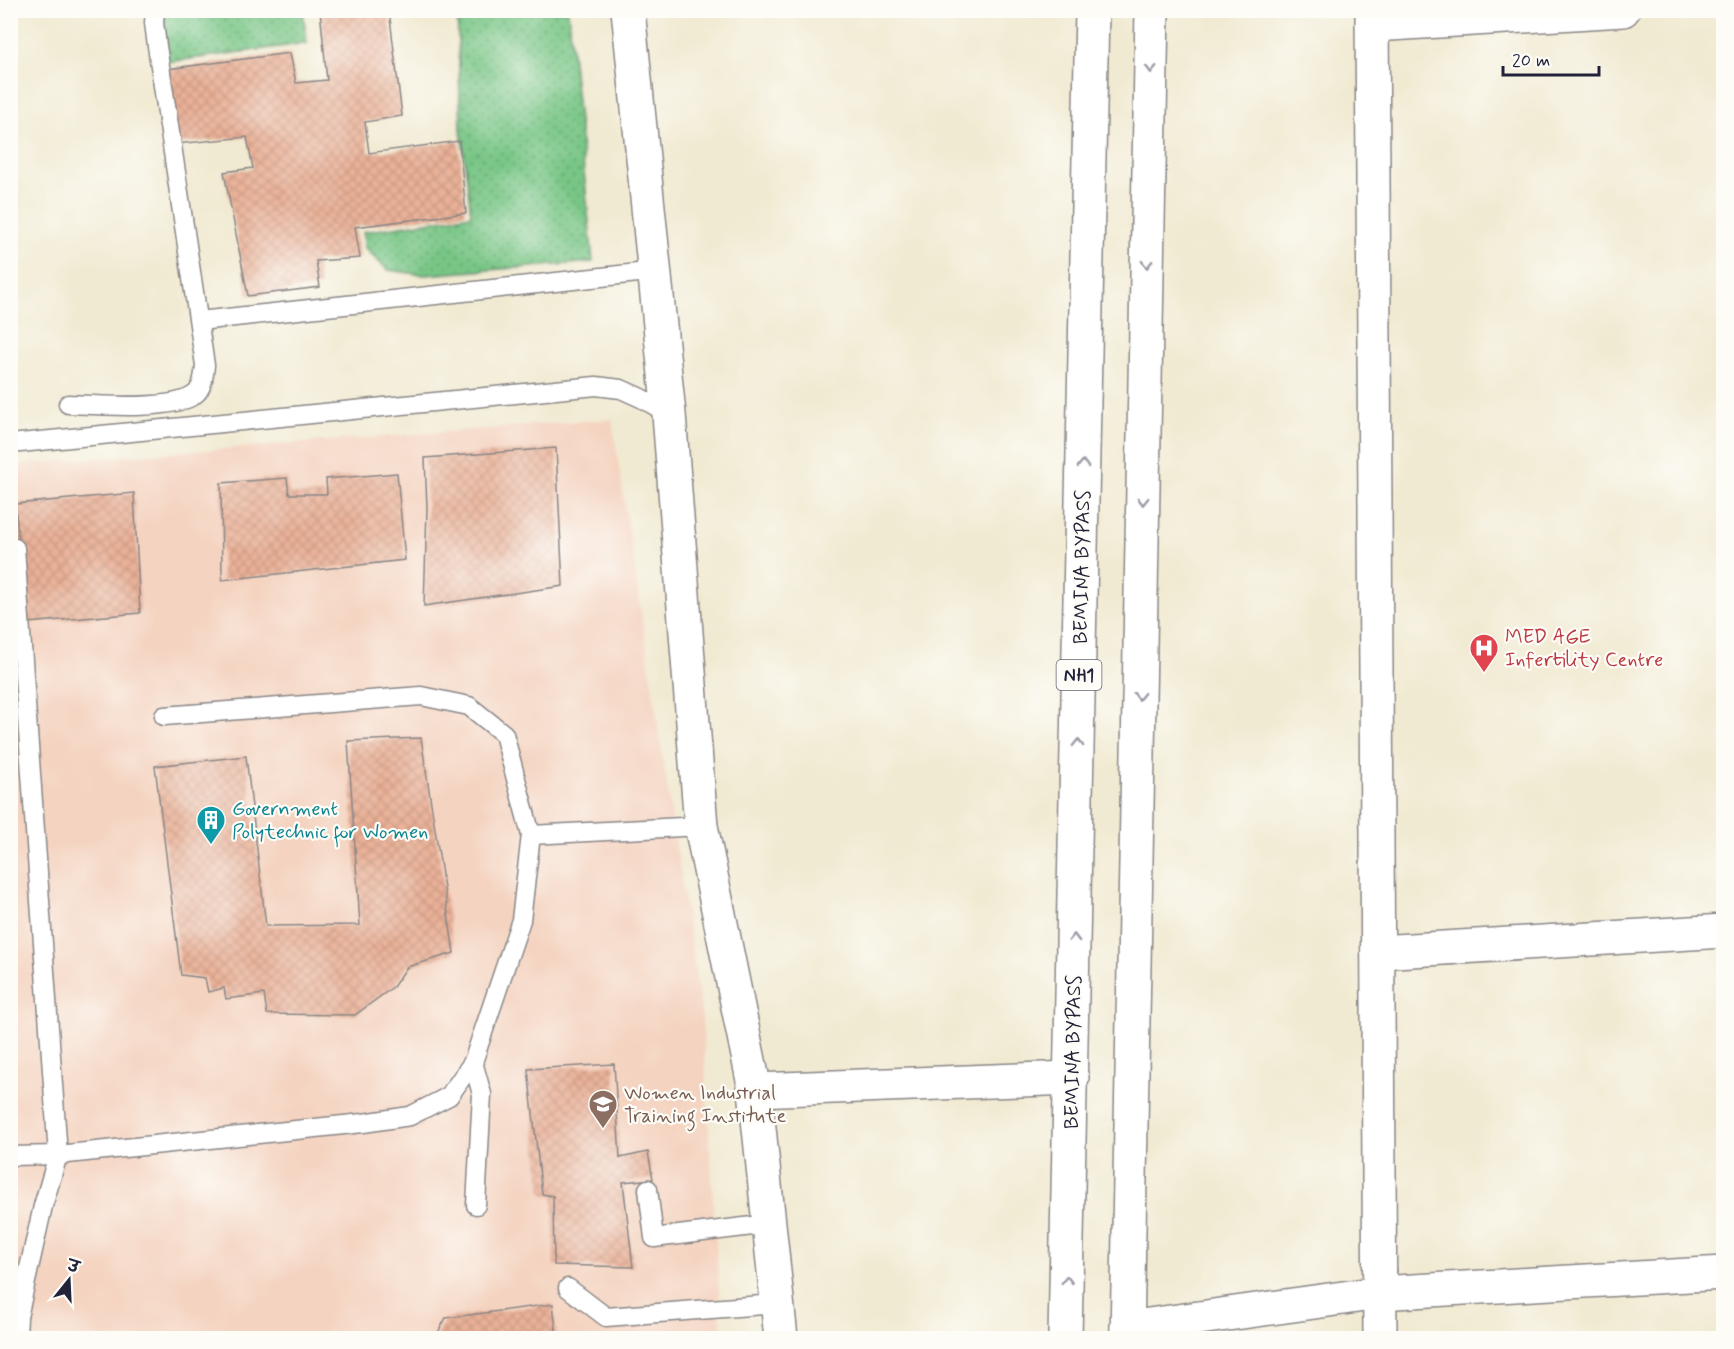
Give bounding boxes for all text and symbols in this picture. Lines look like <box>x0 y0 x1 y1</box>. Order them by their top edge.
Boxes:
scale bar <box>1503 39 1599 77</box>
text: 20 m <box>1512 49 1550 73</box>
one-way arrow <box>1145 64 1157 73</box>
one-way arrow <box>1141 259 1153 268</box>
one-way arrow <box>1077 460 1089 469</box>
street label: BEMINA BYPASS <box>1068 490 1097 644</box>
one-way arrow <box>1136 496 1149 505</box>
place label: MED AGE Infertility Centre <box>1505 624 1663 674</box>
hospital icon: MED AGE Infertility Centre <box>1468 632 1500 674</box>
road number: NH1 <box>1056 660 1102 690</box>
one-way arrow <box>1133 691 1145 700</box>
one-way arrow <box>1072 739 1084 748</box>
place label: Government Polytechnic for Women <box>232 796 428 848</box>
building icon: Government Polytechnic for Women <box>195 804 227 846</box>
one-way arrow <box>1068 934 1081 943</box>
street label: BEMINA BYPASS <box>1059 975 1088 1129</box>
place label: Women Industrial Training Institute <box>624 1080 786 1132</box>
school or university icon: Women Industrial Training Institute <box>587 1088 619 1130</box>
north arrow <box>39 1250 99 1310</box>
text: उ <box>63 1255 83 1279</box>
one-way arrow <box>1061 1276 1073 1285</box>

